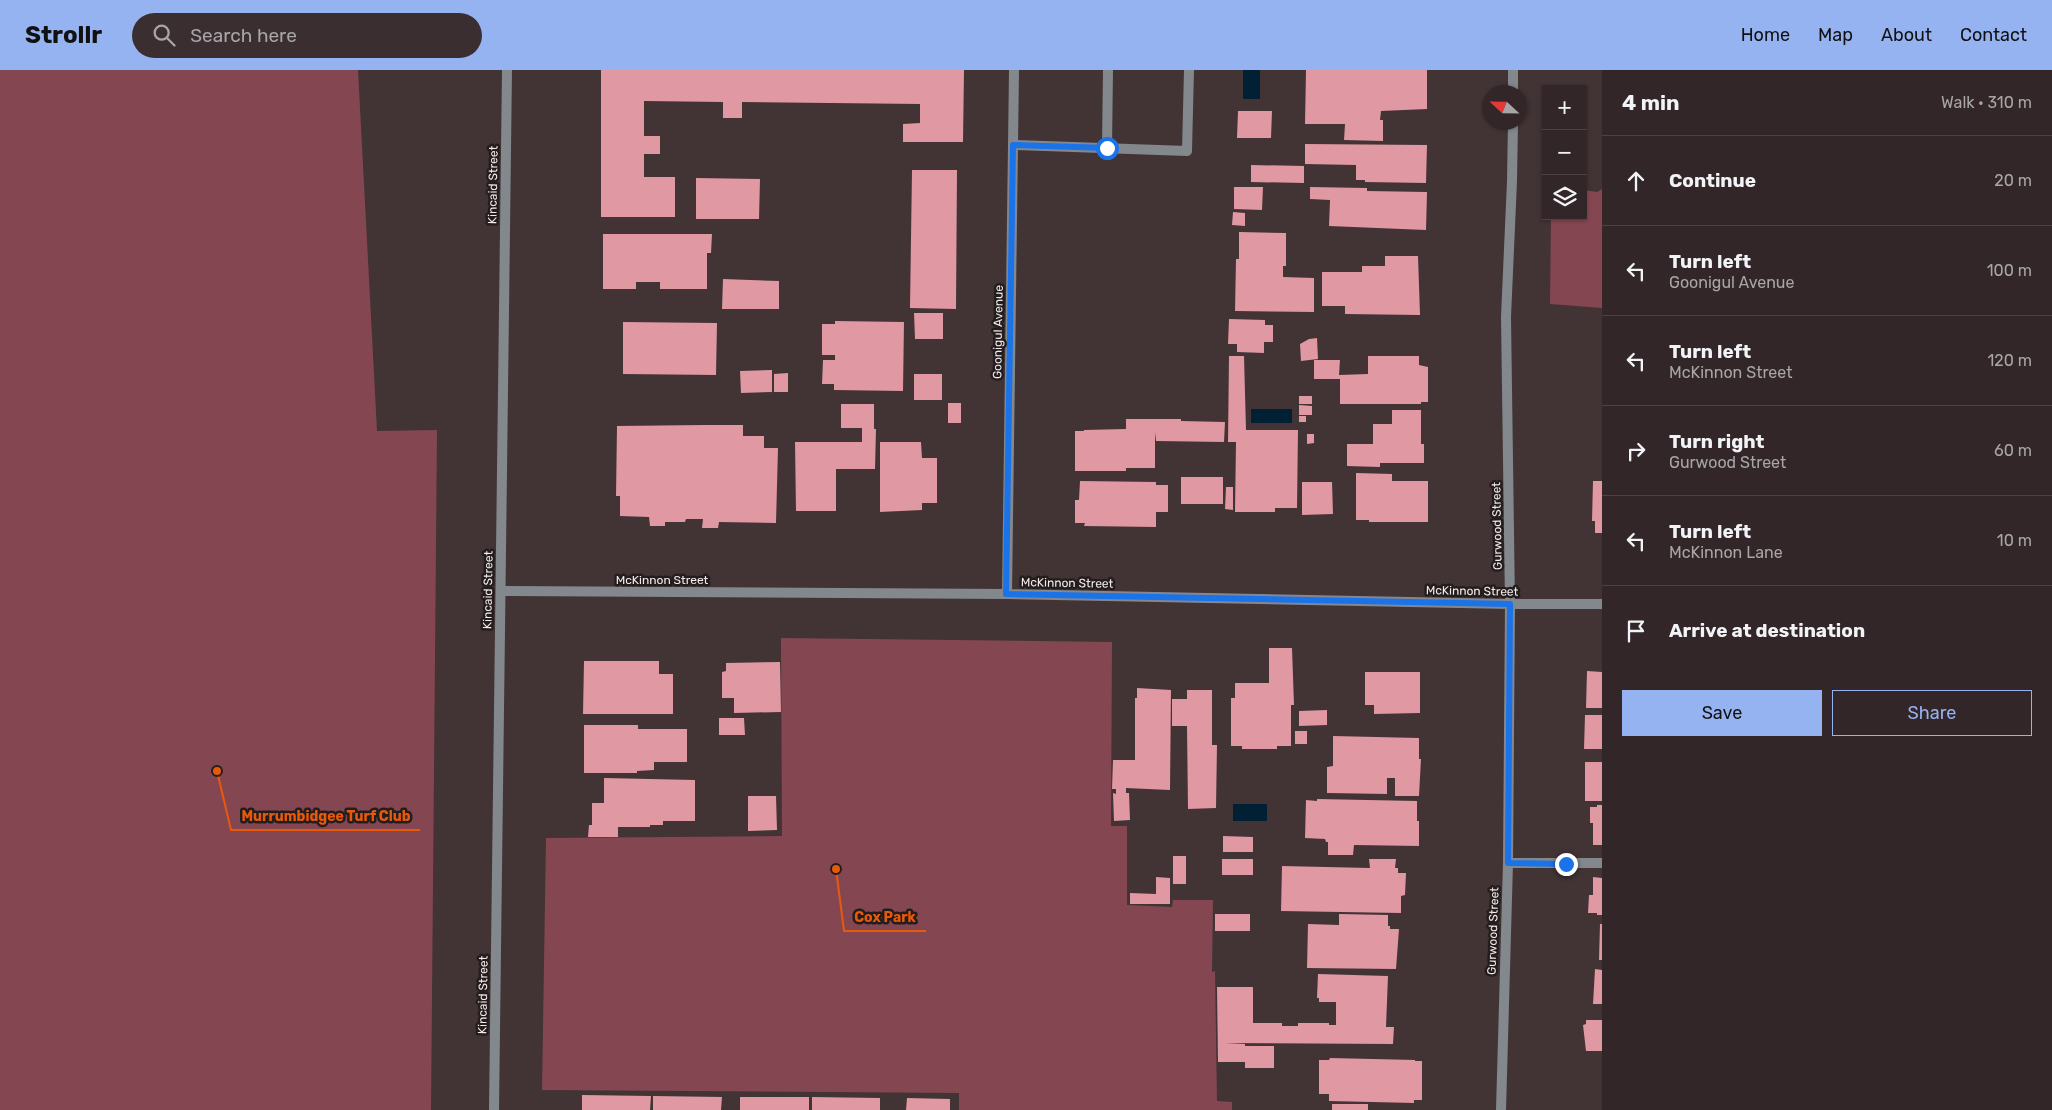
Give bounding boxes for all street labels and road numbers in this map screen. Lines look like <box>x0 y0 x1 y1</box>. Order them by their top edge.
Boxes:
street label: Kincaid Street <box>485 145 501 224</box>
street label: Goonigul Avenue <box>990 285 1006 379</box>
street label: Gurwood Street <box>1489 482 1505 570</box>
street label: Kincaid Street <box>480 550 496 629</box>
street label: McKinnon Street <box>616 573 709 587</box>
street label: McKinnon Street <box>1021 575 1114 591</box>
street label: McKinnon Street <box>1426 583 1519 599</box>
street label: Gurwood Street <box>1484 886 1502 975</box>
street label: Kincaid Street <box>475 955 491 1034</box>

